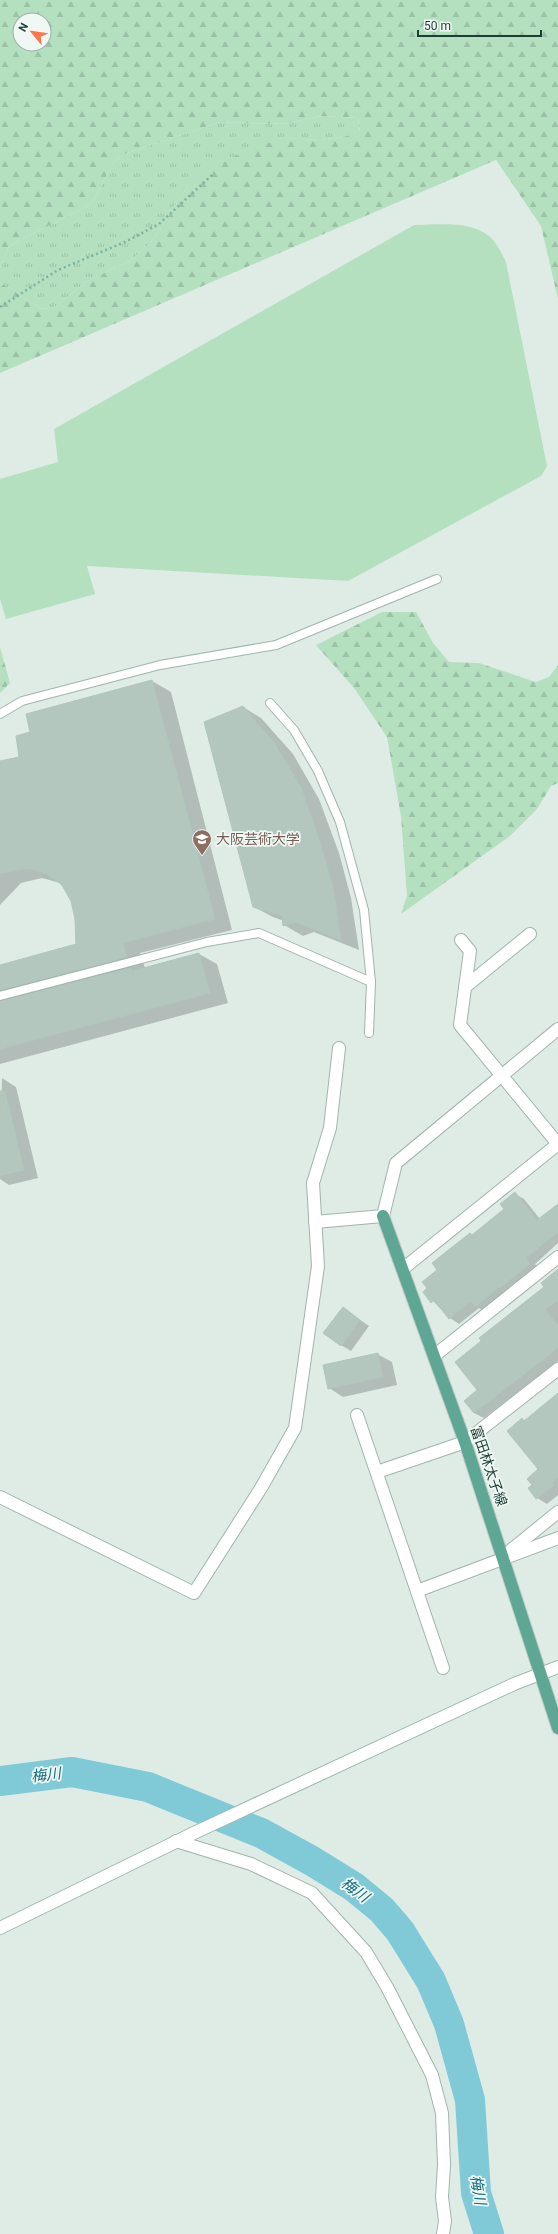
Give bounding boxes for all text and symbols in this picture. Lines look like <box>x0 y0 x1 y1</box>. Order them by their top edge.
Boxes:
north arrow <box>12 12 52 52</box>
scale bar <box>418 12 541 38</box>
text: 50 m <box>424 19 451 33</box>
text: N <box>16 21 31 34</box>
school or university icon: 大阪芸術大学 <box>191 828 213 856</box>
place label: 大阪芸術大学 <box>216 831 300 847</box>
street label: 富田林太子線 <box>468 1424 510 1508</box>
water label: 梅川 <box>30 1764 64 1786</box>
water label: 梅川 <box>338 1874 374 1907</box>
water label: 梅川 <box>467 2174 490 2208</box>

